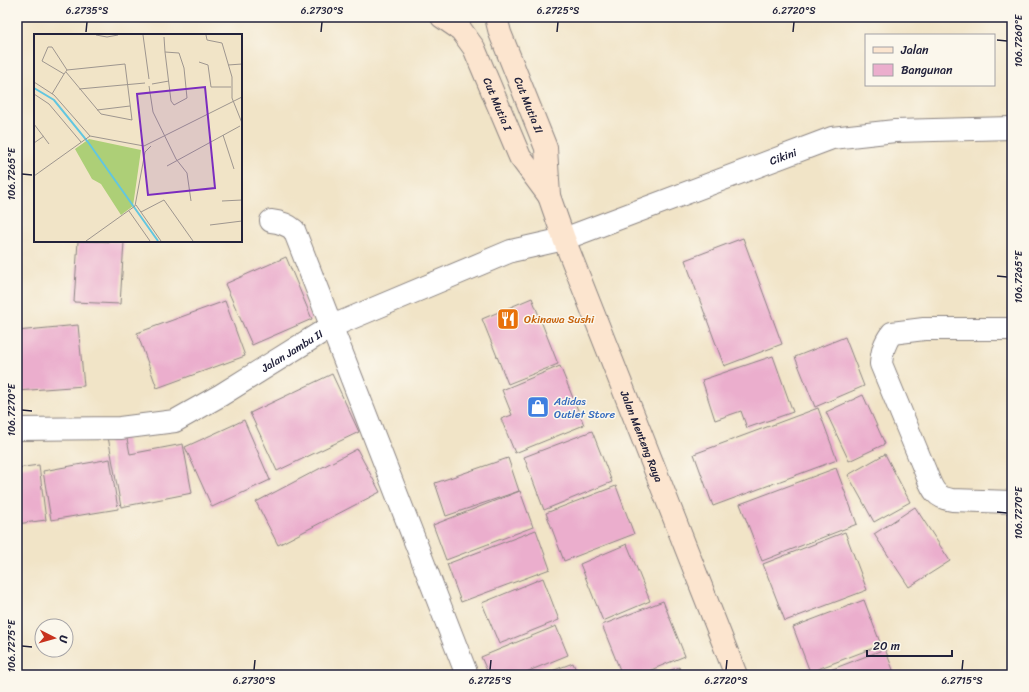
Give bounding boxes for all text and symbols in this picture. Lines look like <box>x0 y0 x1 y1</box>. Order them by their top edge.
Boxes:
text: 6.2735°S <box>66 2 109 20</box>
text: 6.2730°S <box>301 2 344 20</box>
text: 6.2725°S <box>537 2 580 20</box>
text: 6.2720°S <box>773 2 816 20</box>
text: 106.7260°E <box>1010 13 1028 67</box>
inset map <box>34 34 242 242</box>
legend <box>865 34 995 86</box>
text: Jalan <box>900 39 929 61</box>
text: Bangunan <box>901 59 953 81</box>
street label: Cut Mutia II <box>508 74 548 137</box>
street label: Cut Mutia I <box>477 75 517 134</box>
street label: Cikini <box>767 143 800 171</box>
text: 106.7265°E <box>3 146 21 200</box>
text: 106.7265°E <box>1010 249 1028 303</box>
restaurant icon: Okinawa Sushi <box>495 306 521 332</box>
place label: Okinawa Sushi <box>524 310 595 329</box>
street label: Jalan Jambu II <box>257 324 327 378</box>
text: 106.7270°E <box>3 382 21 436</box>
street label: Jalan Menteng Raya <box>614 387 668 486</box>
place label: Adidas Outlet Store <box>553 392 616 424</box>
shop icon: Adidas Outlet Store <box>525 394 551 420</box>
text: 106.7270°E <box>1010 485 1028 539</box>
text: 106.7275°E <box>3 618 21 672</box>
north arrow <box>34 618 74 658</box>
scale bar <box>867 632 952 658</box>
text: U <box>54 634 73 644</box>
text: 20 m <box>873 635 900 657</box>
text: 6.2730°S <box>233 672 276 690</box>
text: 6.2725°S <box>469 672 512 690</box>
text: 6.2720°S <box>705 672 748 690</box>
text: 6.2715°S <box>941 672 983 690</box>

